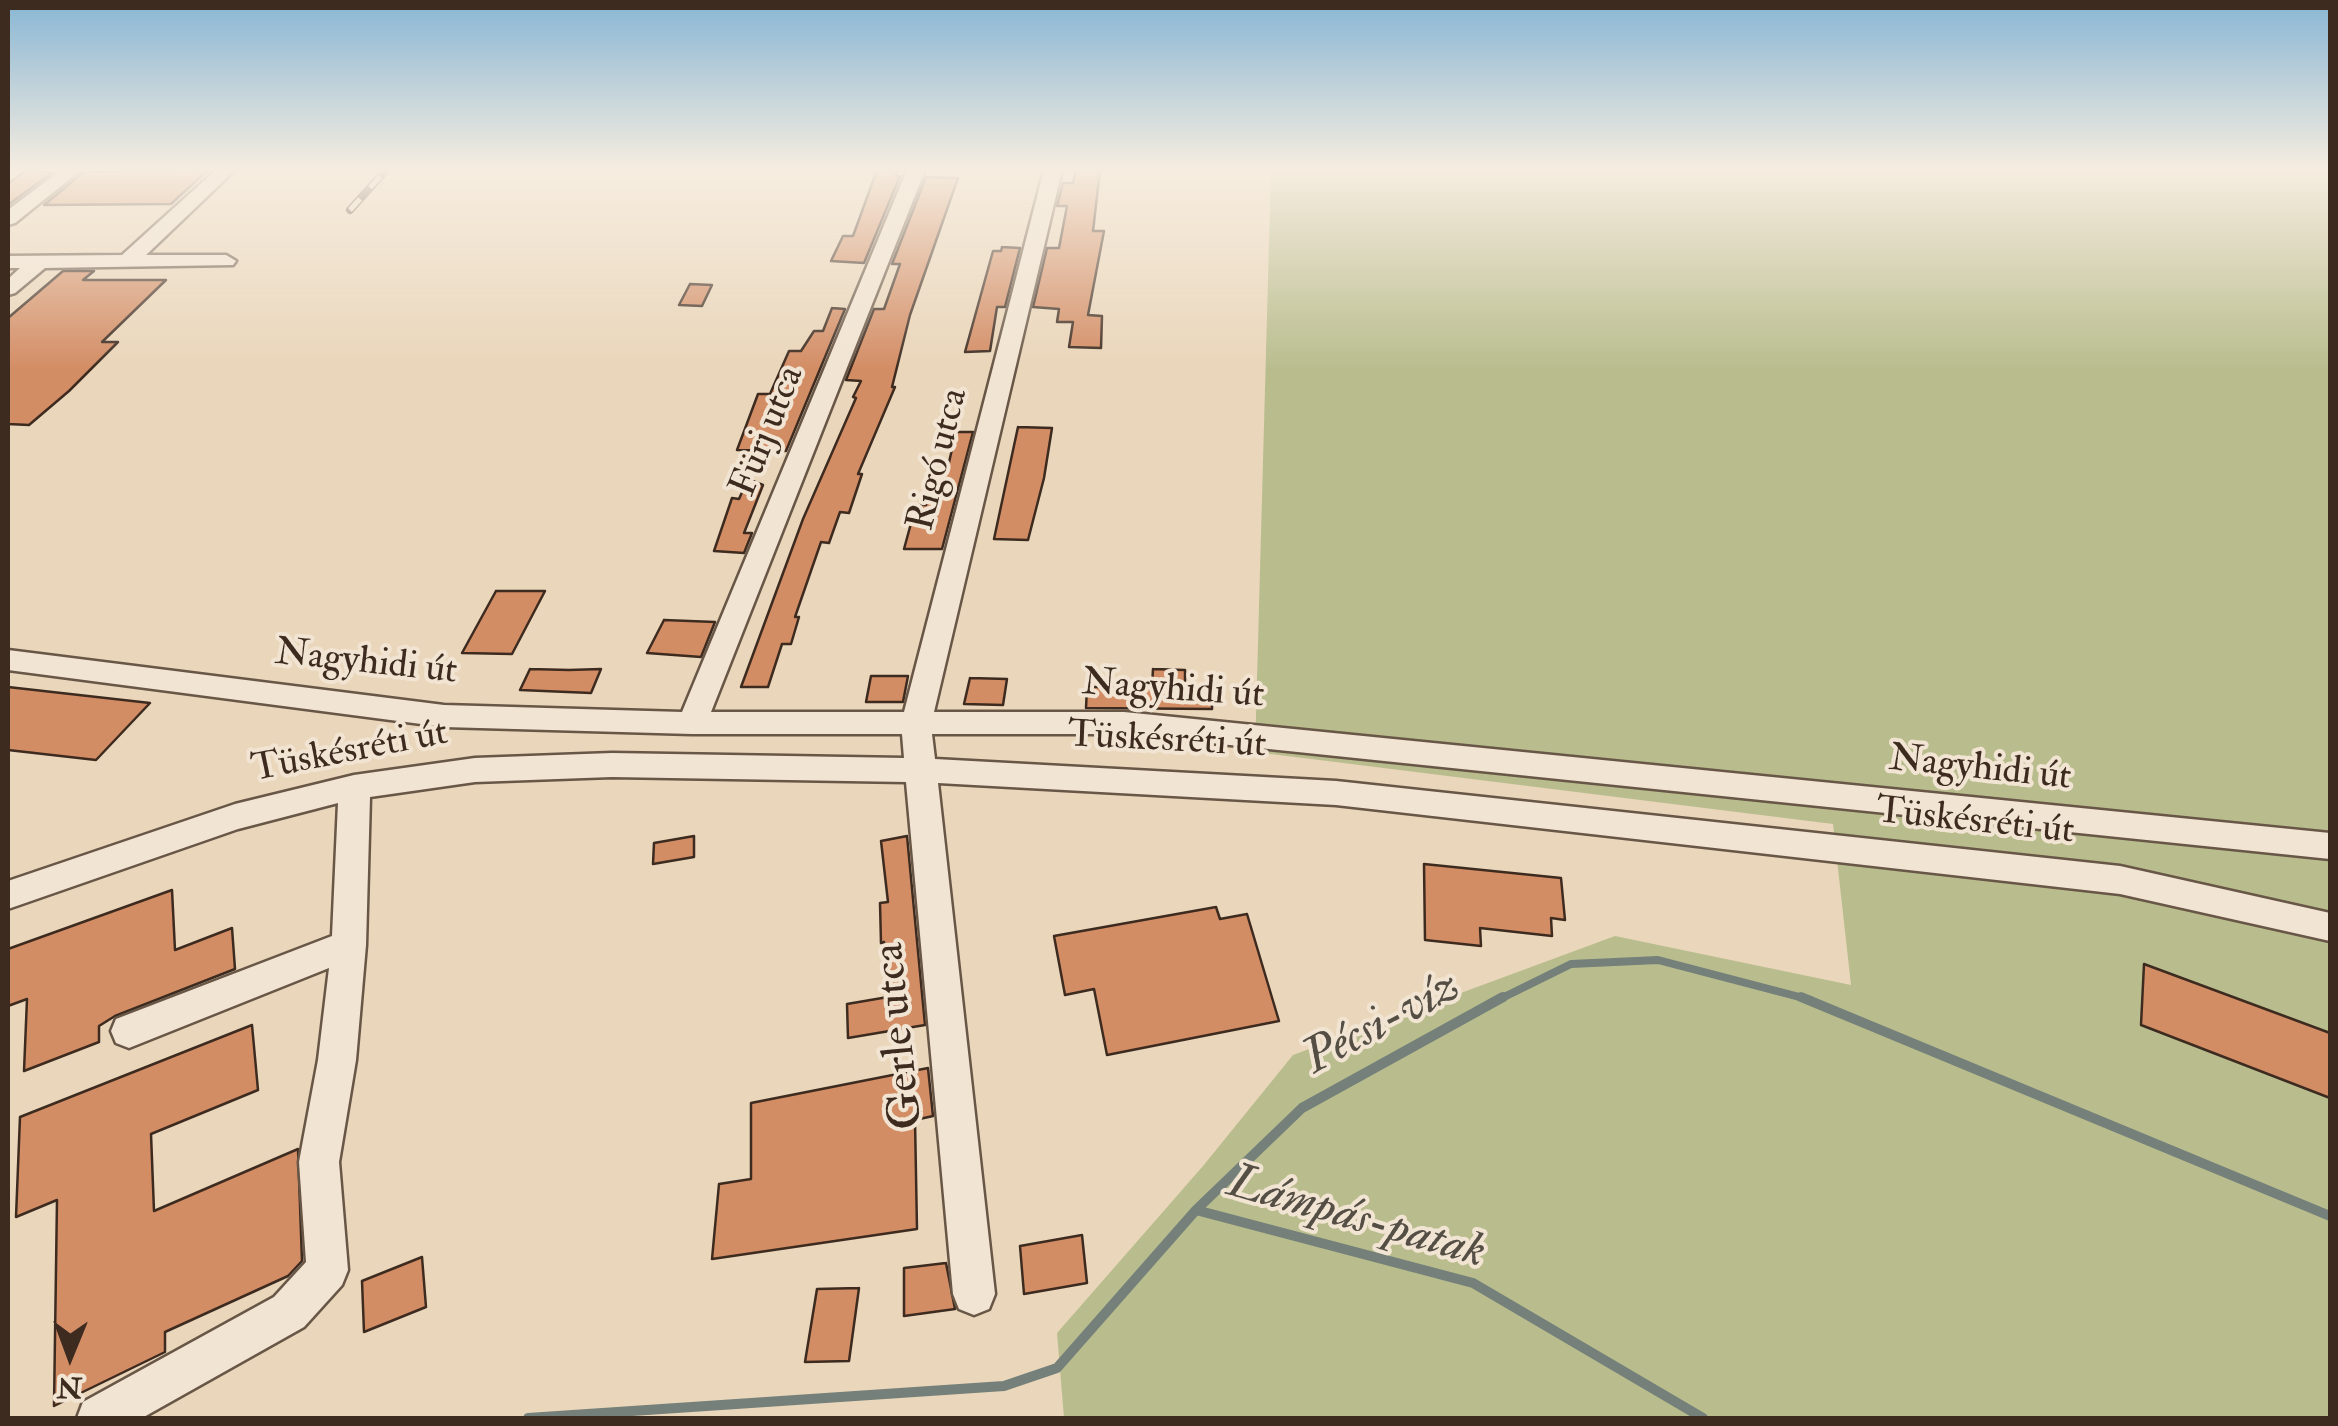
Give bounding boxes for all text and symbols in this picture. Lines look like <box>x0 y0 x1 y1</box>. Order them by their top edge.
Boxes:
street label: Fürj utca <box>722 360 816 504</box>
street label: Rigó utca <box>900 384 980 536</box>
street label: Nagyhidi út <box>273 632 459 696</box>
street label: Nagyhidi út <box>1080 662 1266 720</box>
street label: Tüskésréti út <box>248 712 452 794</box>
street label: Tüskésréti út <box>1067 714 1267 770</box>
street label: Nagyhidi út <box>1887 738 2073 802</box>
street label: Tüskésréti út <box>1874 790 2076 856</box>
street label: Gerle utca <box>864 940 938 1132</box>
water label: Pécsi-víz <box>1295 960 1471 1090</box>
water label: Lámpás-patak <box>1221 1156 1491 1284</box>
north arrow <box>20 1306 120 1406</box>
text: N <box>57 1369 82 1404</box>

